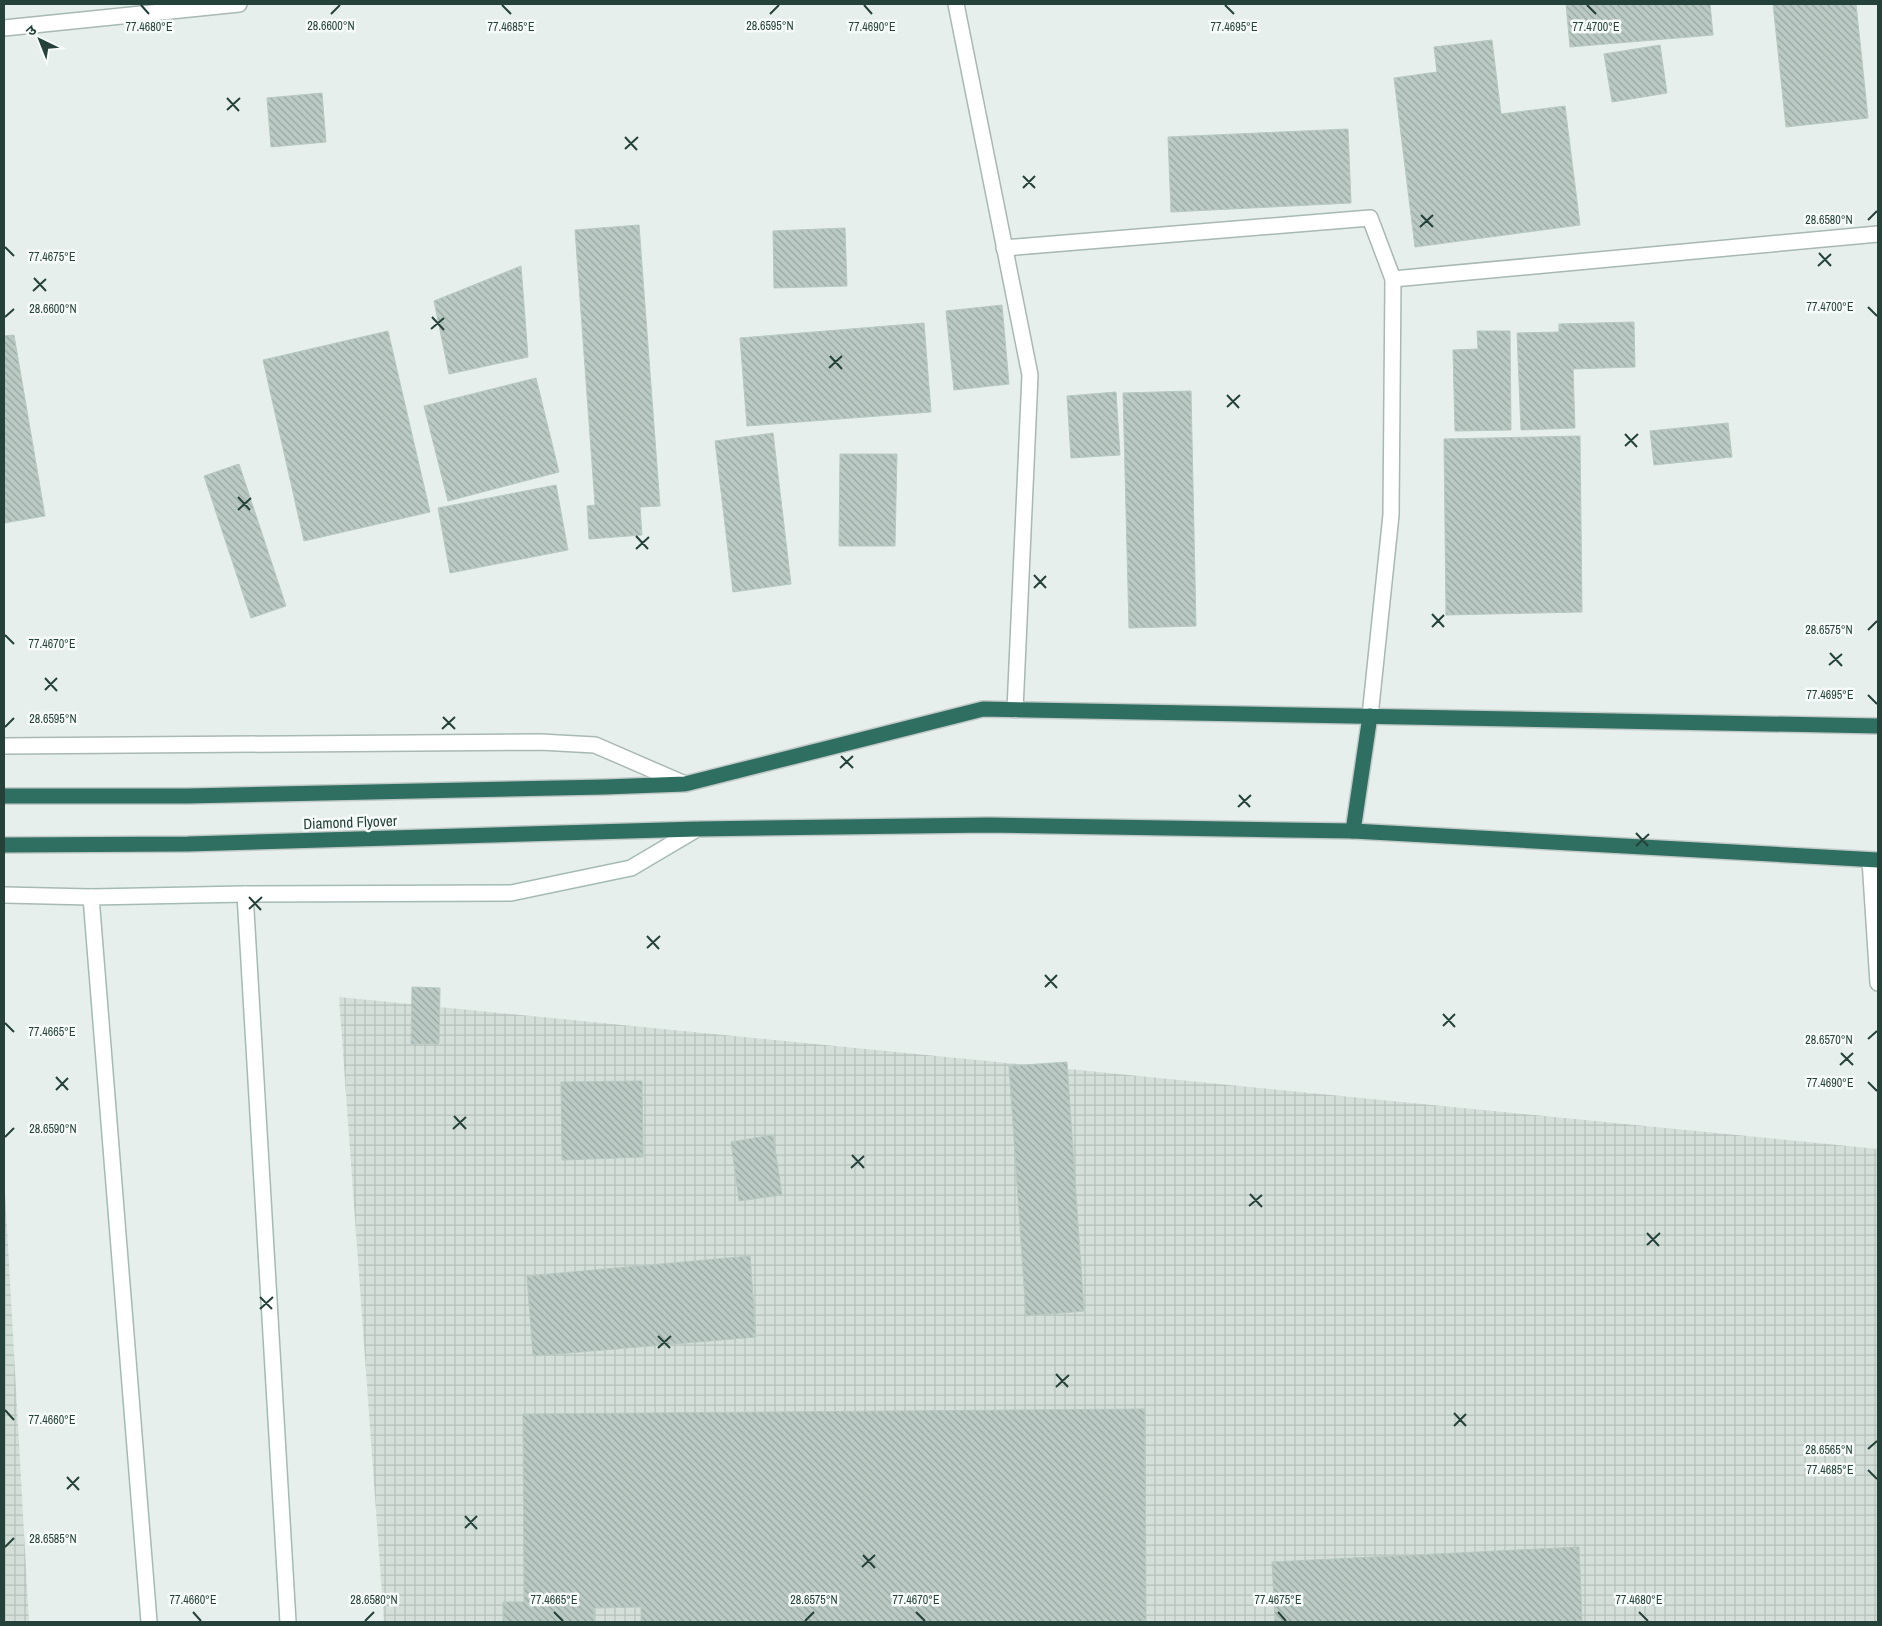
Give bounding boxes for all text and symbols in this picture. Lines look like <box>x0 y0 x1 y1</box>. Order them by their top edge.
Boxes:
north arrow <box>15 15 65 65</box>
text: 28.6600°N <box>307 18 355 34</box>
text: 28.6595°N <box>746 18 794 34</box>
text: 77.4680°E <box>126 19 172 35</box>
text: 77.4685°E <box>488 19 534 35</box>
text: 77.4690°E <box>849 19 895 35</box>
text: 77.4695°E <box>1211 19 1257 35</box>
text: 77.4700°E <box>1573 19 1619 35</box>
text: उ <box>22 21 41 40</box>
text: 28.6580°N <box>1805 212 1853 228</box>
text: 77.4675°E <box>29 249 75 265</box>
text: 77.4700°E <box>1807 299 1853 315</box>
text: 28.6600°N <box>29 301 77 317</box>
text: 28.6575°N <box>1805 622 1853 638</box>
text: 77.4670°E <box>29 636 75 652</box>
text: 77.4695°E <box>1807 687 1853 703</box>
text: 28.6595°N <box>29 711 77 727</box>
street label: Diamond Flyover <box>303 810 397 834</box>
text: 77.4665°E <box>29 1024 75 1040</box>
text: 28.6570°N <box>1805 1032 1853 1048</box>
text: 77.4690°E <box>1807 1075 1853 1091</box>
text: 28.6590°N <box>29 1121 77 1137</box>
text: 77.4660°E <box>29 1412 75 1428</box>
text: 28.6565°N <box>1805 1442 1853 1458</box>
text: 77.4685°E <box>1807 1462 1853 1478</box>
text: 28.6585°N <box>29 1531 77 1547</box>
text: 77.4660°E <box>170 1592 216 1608</box>
text: 28.6580°N <box>350 1592 398 1608</box>
text: 77.4665°E <box>531 1592 577 1608</box>
text: 28.6575°N <box>790 1592 838 1608</box>
text: 77.4670°E <box>893 1592 939 1608</box>
text: 77.4675°E <box>1255 1592 1301 1608</box>
text: 77.4680°E <box>1616 1592 1662 1608</box>

